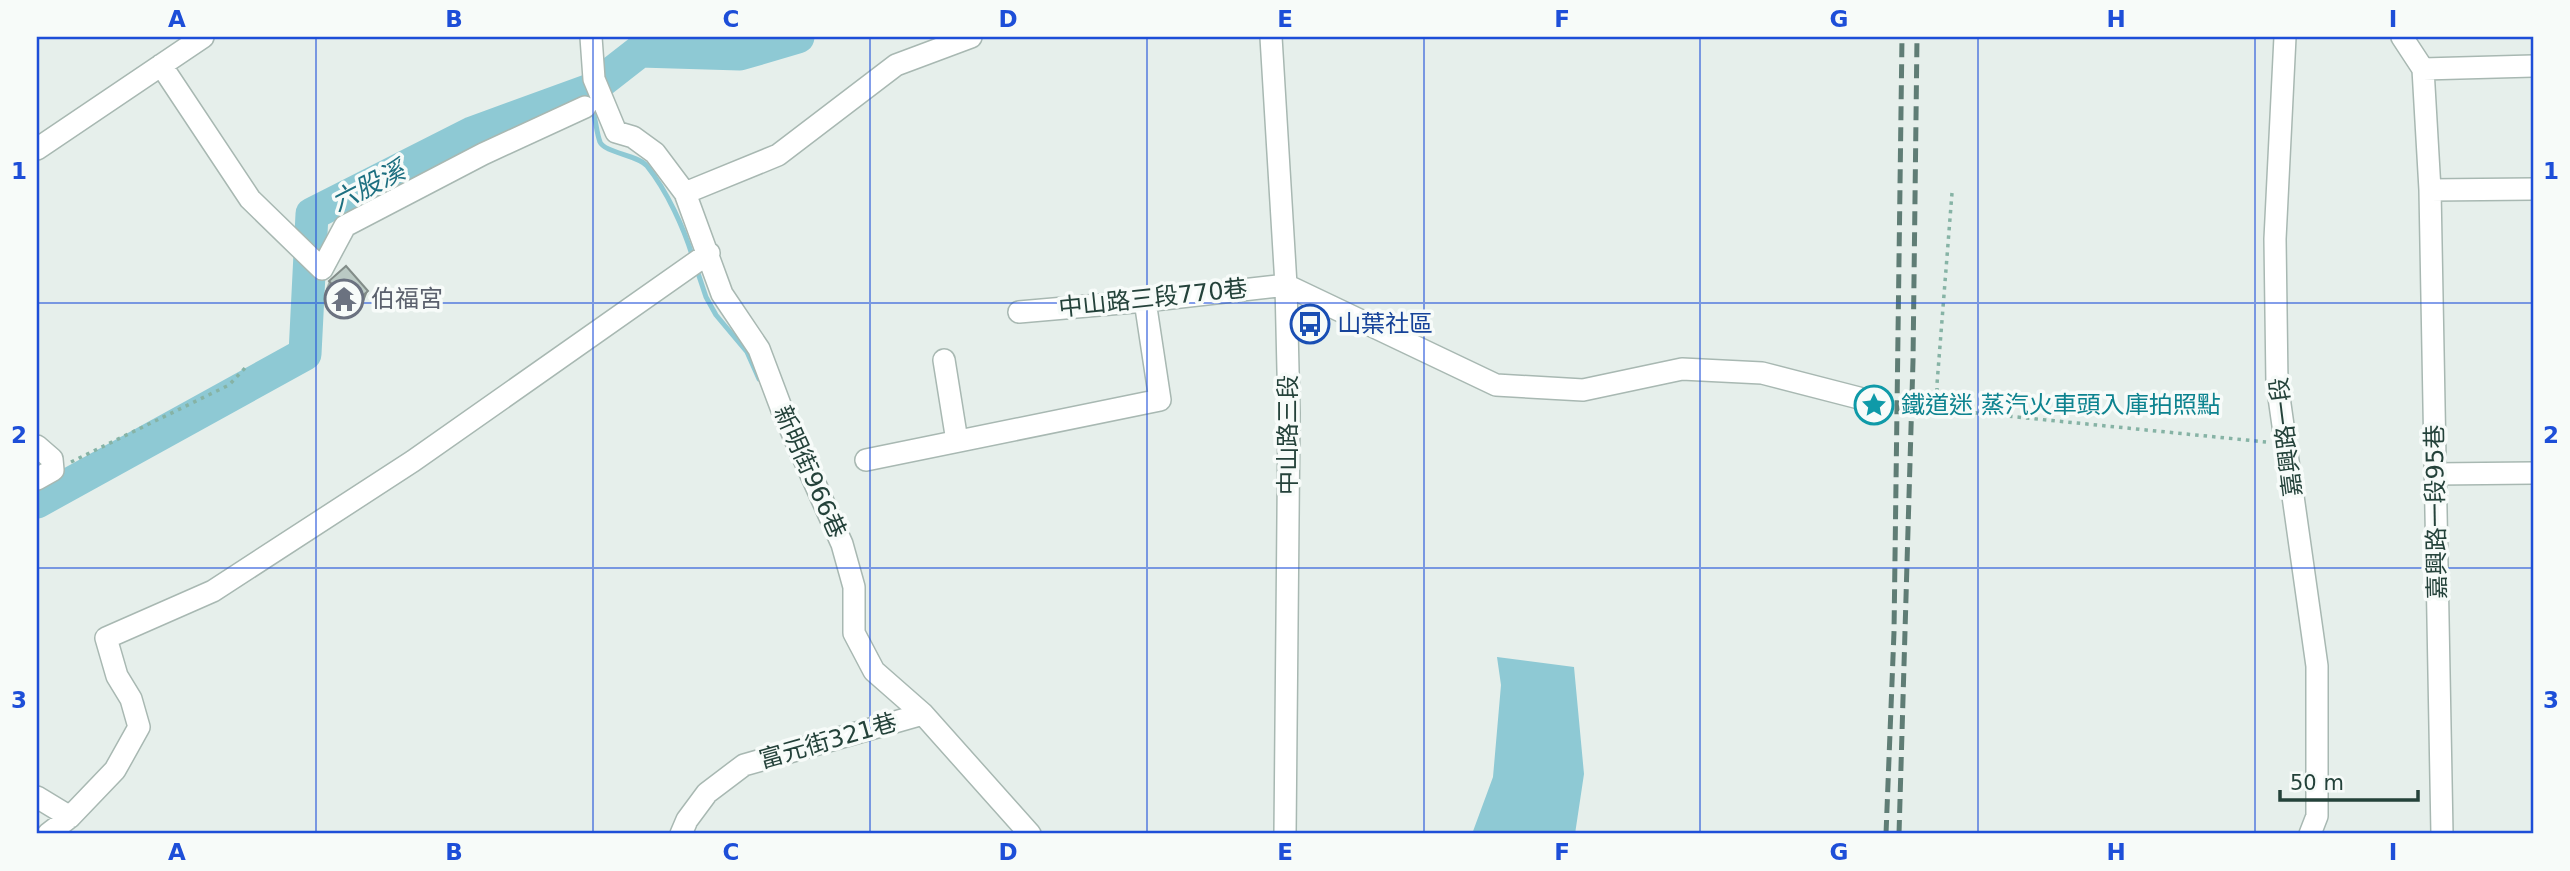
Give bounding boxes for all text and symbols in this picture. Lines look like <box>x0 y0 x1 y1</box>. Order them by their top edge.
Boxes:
text: A <box>168 6 186 32</box>
text: B <box>445 6 463 32</box>
text: C <box>723 6 739 32</box>
text: D <box>998 6 1018 32</box>
text: E <box>1277 6 1293 32</box>
text: F <box>1554 6 1570 32</box>
text: G <box>1830 6 1848 32</box>
text: H <box>2106 6 2126 32</box>
text: I <box>2389 6 2397 32</box>
water label: 六股溪 <box>326 153 413 217</box>
text: 1 <box>11 158 27 184</box>
text: 1 <box>2543 158 2559 184</box>
street label: 中山路三段770巷 <box>1057 274 1249 322</box>
temple icon: 伯福宮 <box>323 278 365 320</box>
place label: 伯福宮 <box>371 285 443 313</box>
bus stop icon: 山葉社區 <box>1289 303 1331 345</box>
place label: 山葉社區 <box>1337 310 1433 338</box>
street label: 中山路三段 <box>1274 375 1302 495</box>
street label: 嘉興路一段 <box>2265 376 2307 498</box>
place icon: 鐵道迷 蒸汽火車頭入庫拍照點 <box>1853 384 1895 426</box>
place label: 鐵道迷 蒸汽火車頭入庫拍照點 <box>1901 391 2221 419</box>
street label: 新明街966巷 <box>768 402 852 542</box>
text: 2 <box>11 422 27 448</box>
text: 2 <box>2543 422 2559 448</box>
street label: 嘉興路一段95巷 <box>2420 424 2452 600</box>
text: 3 <box>11 687 27 713</box>
text: 3 <box>2543 687 2559 713</box>
street label: 富元街321巷 <box>756 708 900 774</box>
scale bar <box>2280 759 2418 803</box>
text: 50 m <box>2290 771 2344 795</box>
text: A <box>168 839 186 865</box>
text: B <box>445 839 463 865</box>
text: C <box>723 839 739 865</box>
text: D <box>998 839 1018 865</box>
text: E <box>1277 839 1293 865</box>
text: F <box>1554 839 1570 865</box>
text: G <box>1830 839 1848 865</box>
text: H <box>2106 839 2126 865</box>
text: I <box>2389 839 2397 865</box>

